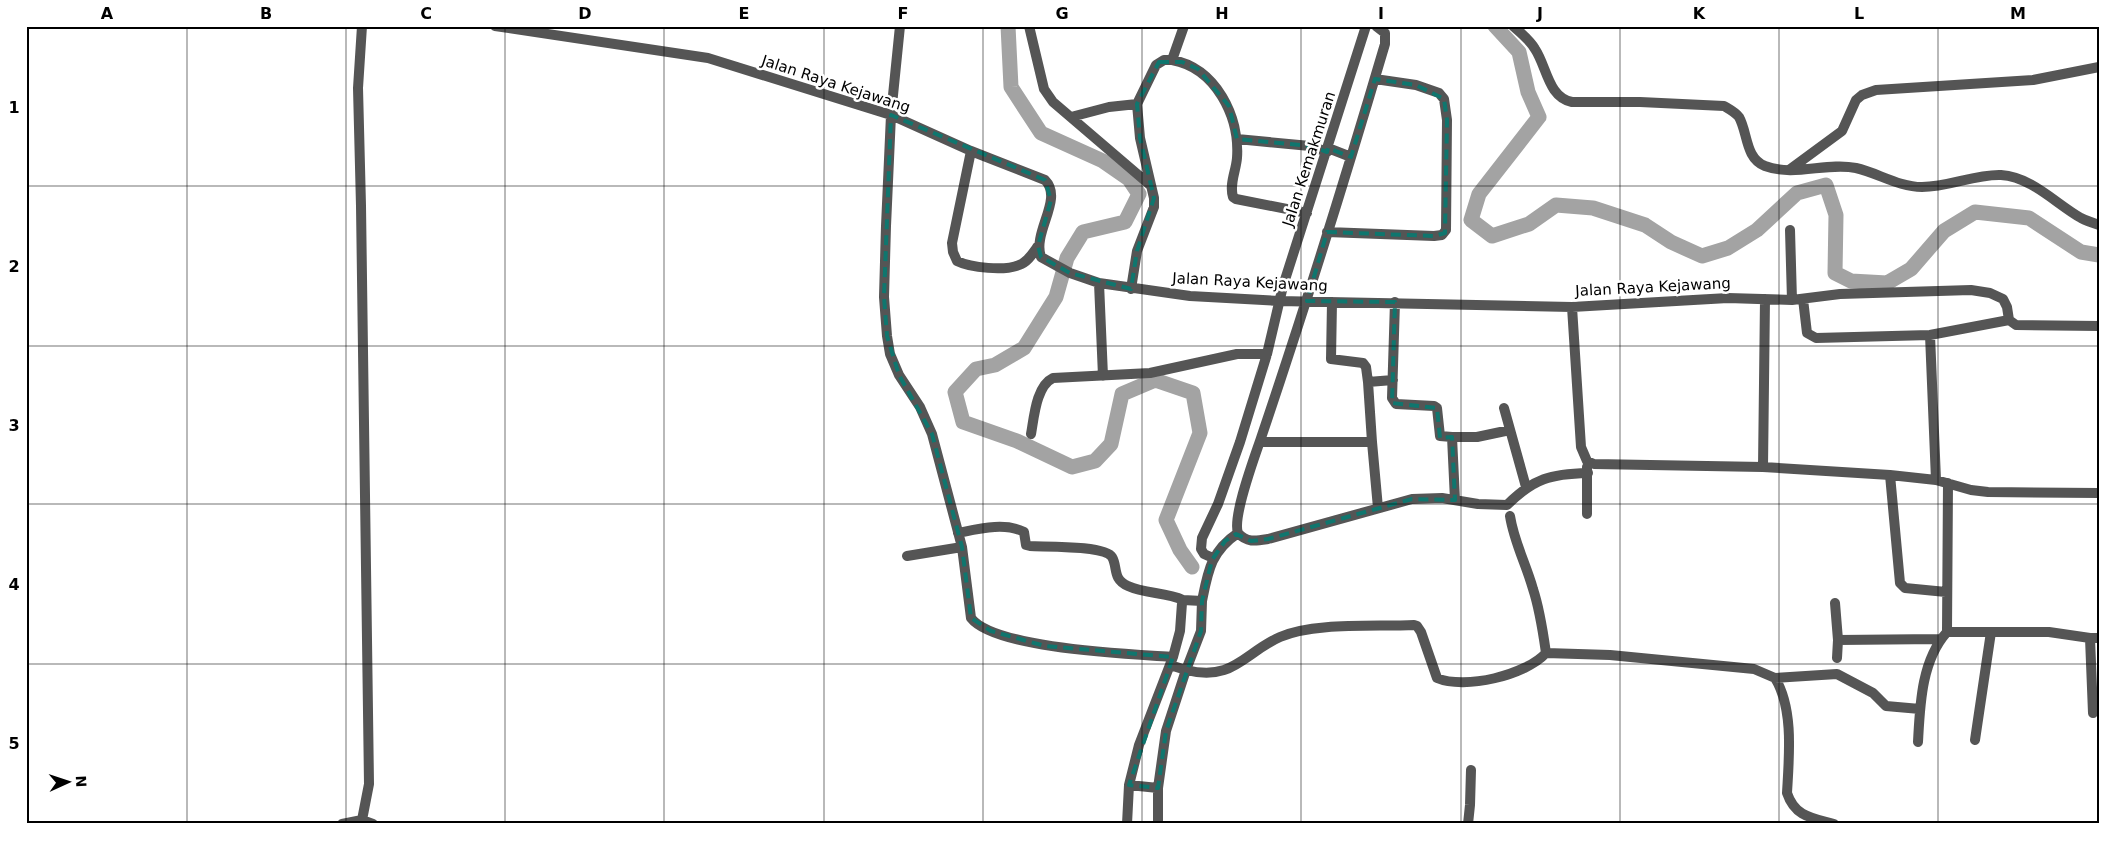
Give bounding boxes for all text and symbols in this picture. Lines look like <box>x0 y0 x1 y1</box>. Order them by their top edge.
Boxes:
text: A <box>101 4 114 23</box>
text: B <box>260 4 272 23</box>
text: C <box>420 4 432 23</box>
text: D <box>578 4 592 23</box>
text: E <box>739 4 749 23</box>
text: F <box>898 4 908 23</box>
text: G <box>1055 4 1069 23</box>
text: H <box>1215 4 1229 23</box>
text: I <box>1378 4 1384 23</box>
text: J <box>1536 4 1543 23</box>
text: K <box>1693 4 1706 23</box>
text: L <box>1854 4 1864 23</box>
text: M <box>2010 4 2026 23</box>
street label: Jalan Raya Kejawang <box>758 51 913 117</box>
street label: Jalan Kemakmuran <box>1278 89 1339 230</box>
text: 1 <box>8 98 20 117</box>
text: 2 <box>8 257 20 276</box>
street label: Jalan Raya Kejawang <box>1171 269 1328 295</box>
street label: Jalan Raya Kejawang <box>1574 274 1731 300</box>
text: 3 <box>8 416 20 435</box>
text: 4 <box>8 575 20 594</box>
text: 5 <box>8 734 20 753</box>
north arrow <box>42 758 92 808</box>
text: N <box>73 775 89 788</box>

